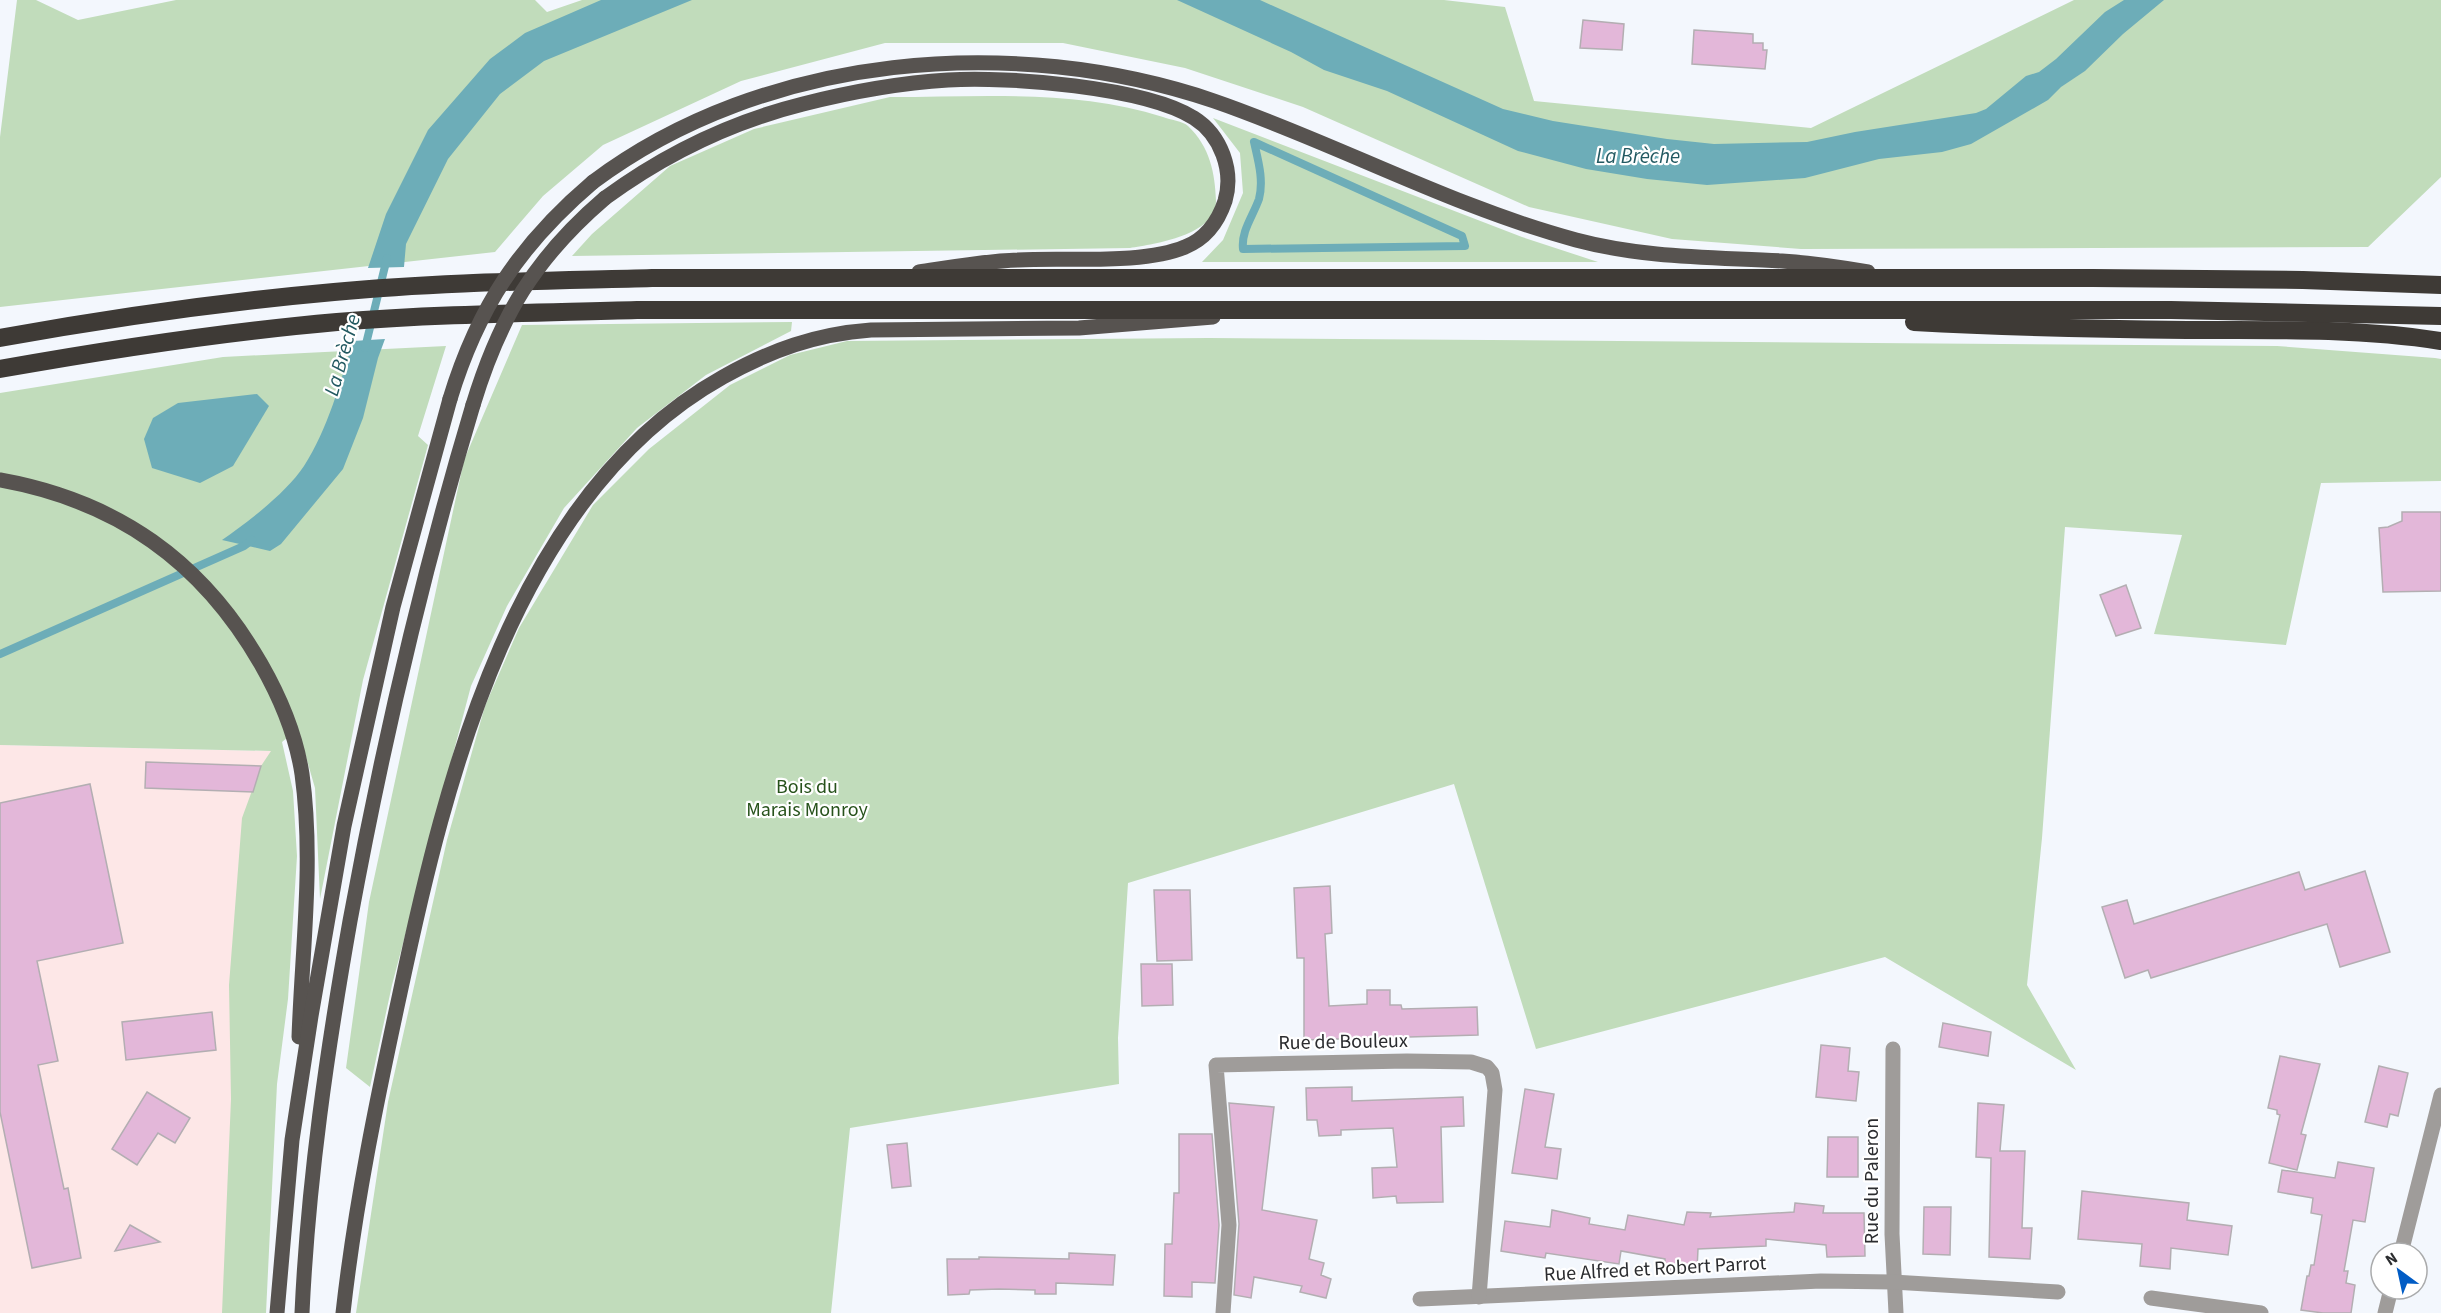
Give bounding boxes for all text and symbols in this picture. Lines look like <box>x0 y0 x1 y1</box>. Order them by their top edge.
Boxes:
water label: La Brèche <box>1596 141 1680 171</box>
water label: La Brèche <box>316 310 368 400</box>
park label: Bois du Marais Monroy <box>746 773 868 824</box>
street label: Rue de Bouleux <box>1278 1027 1408 1057</box>
street label: Rue du Paleron <box>1858 1118 1886 1244</box>
north arrow <box>2369 1241 2429 1301</box>
text: N <box>2381 1247 2402 1271</box>
street label: Rue Alfred et Robert Parrot <box>1543 1249 1767 1289</box>

